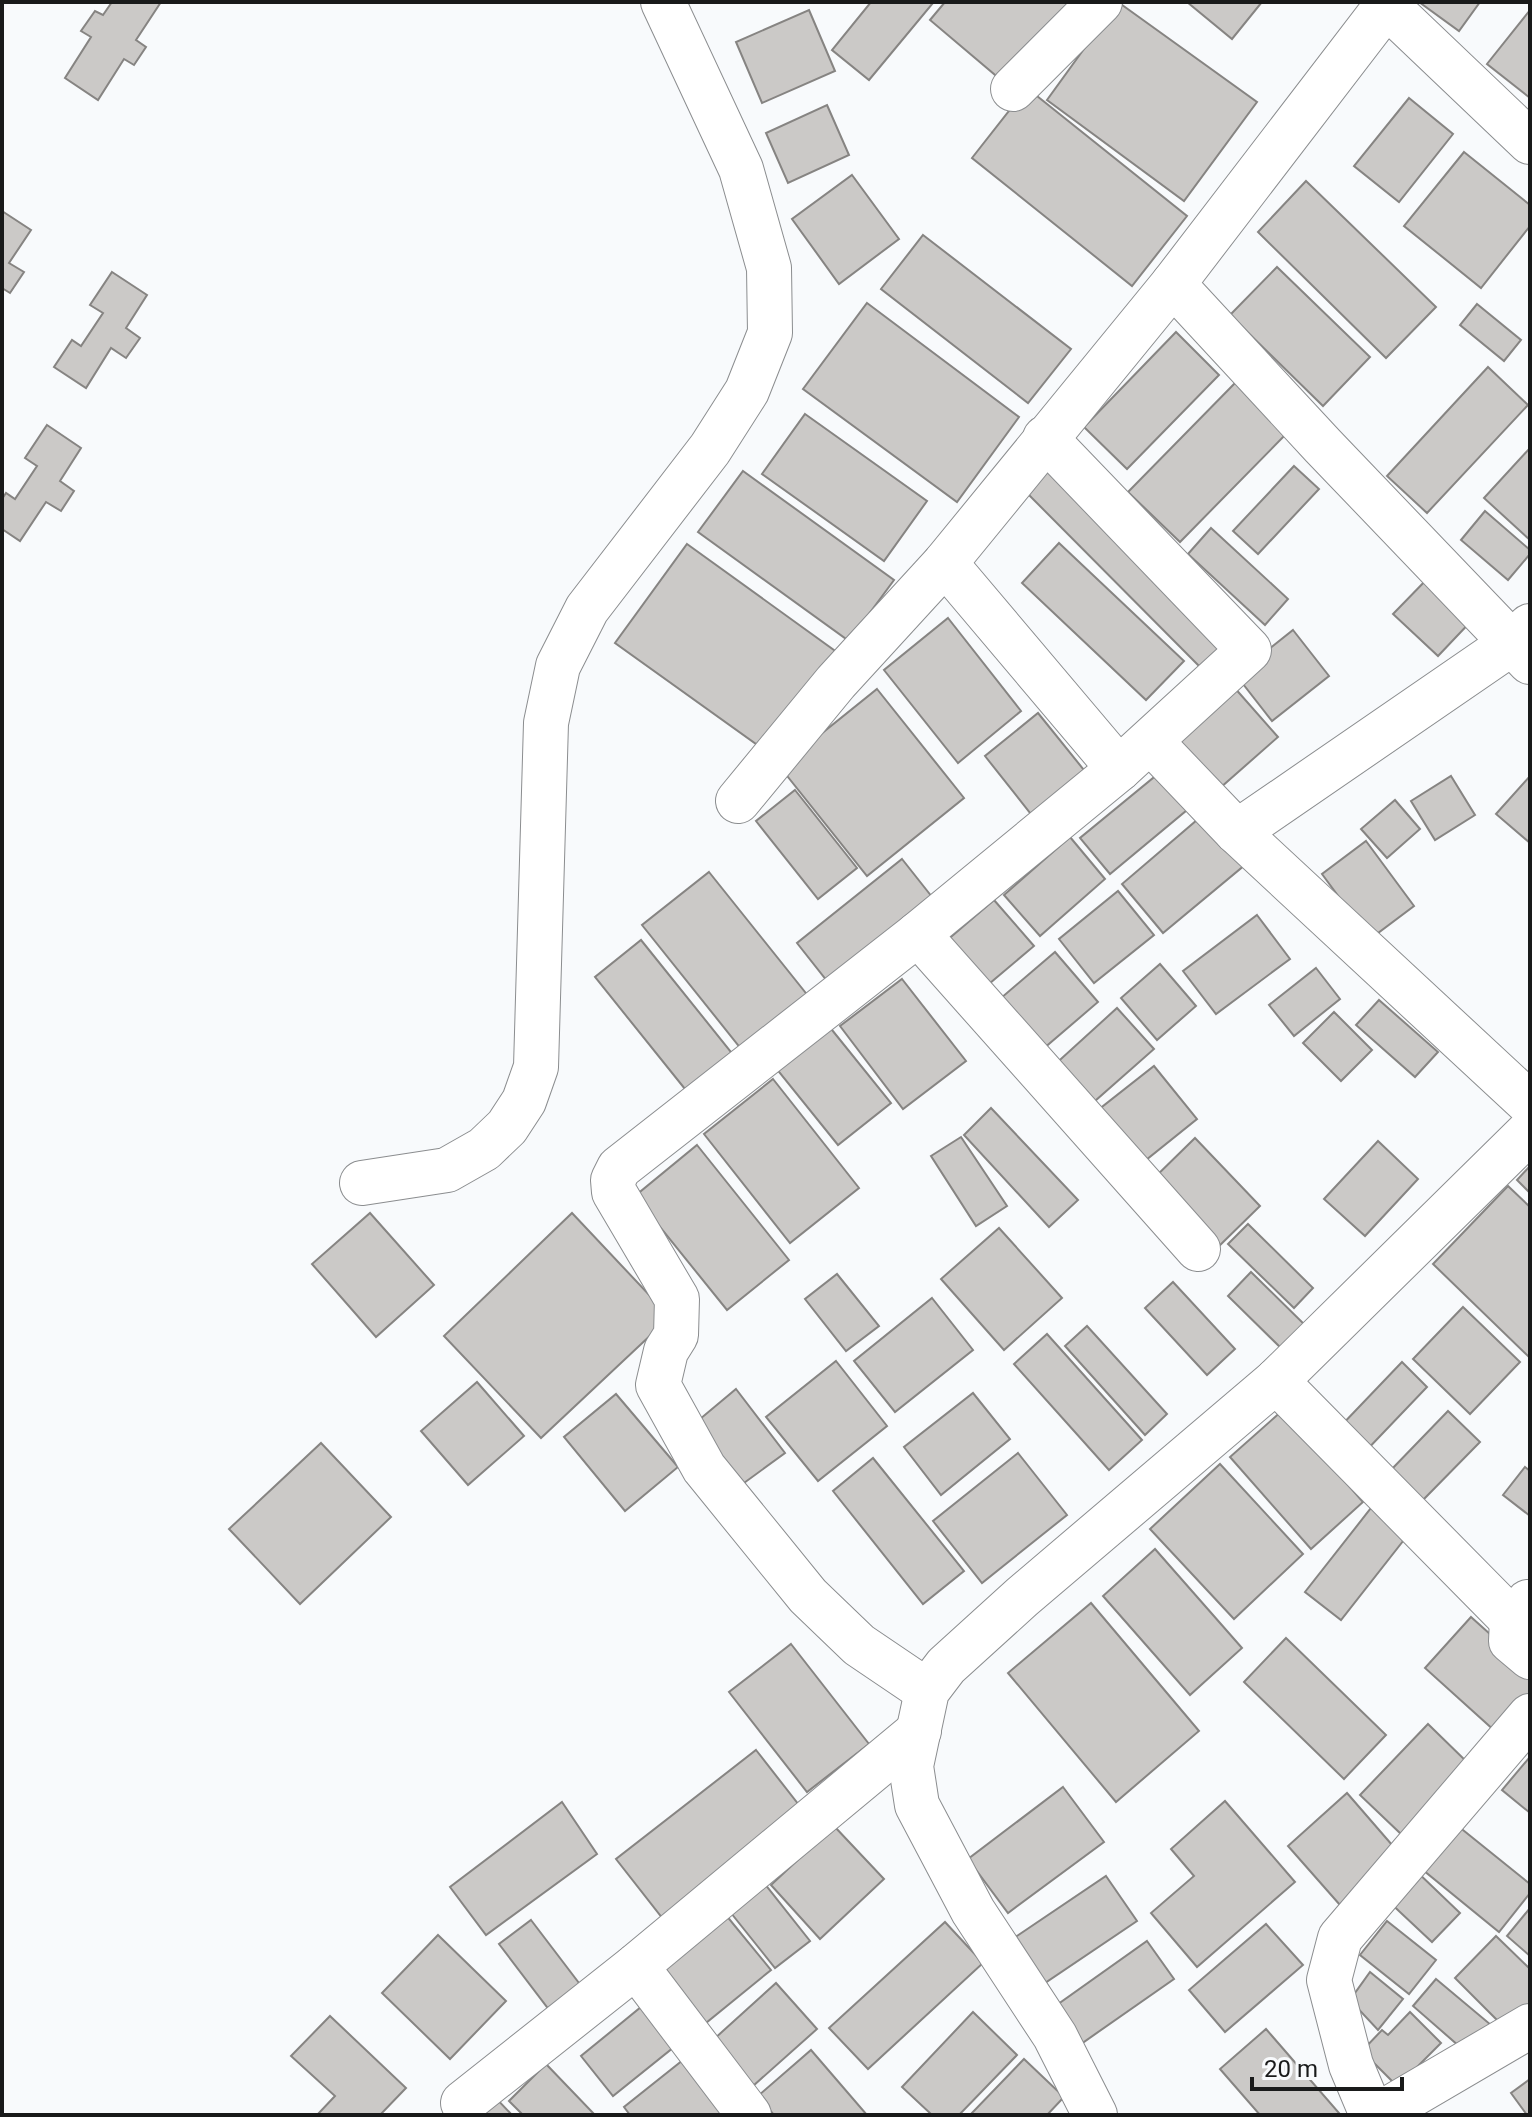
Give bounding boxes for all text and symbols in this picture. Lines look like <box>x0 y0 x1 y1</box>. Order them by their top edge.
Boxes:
scale bar <box>1252 2041 1402 2091</box>
text: 20 m <box>1264 2055 1318 2083</box>

